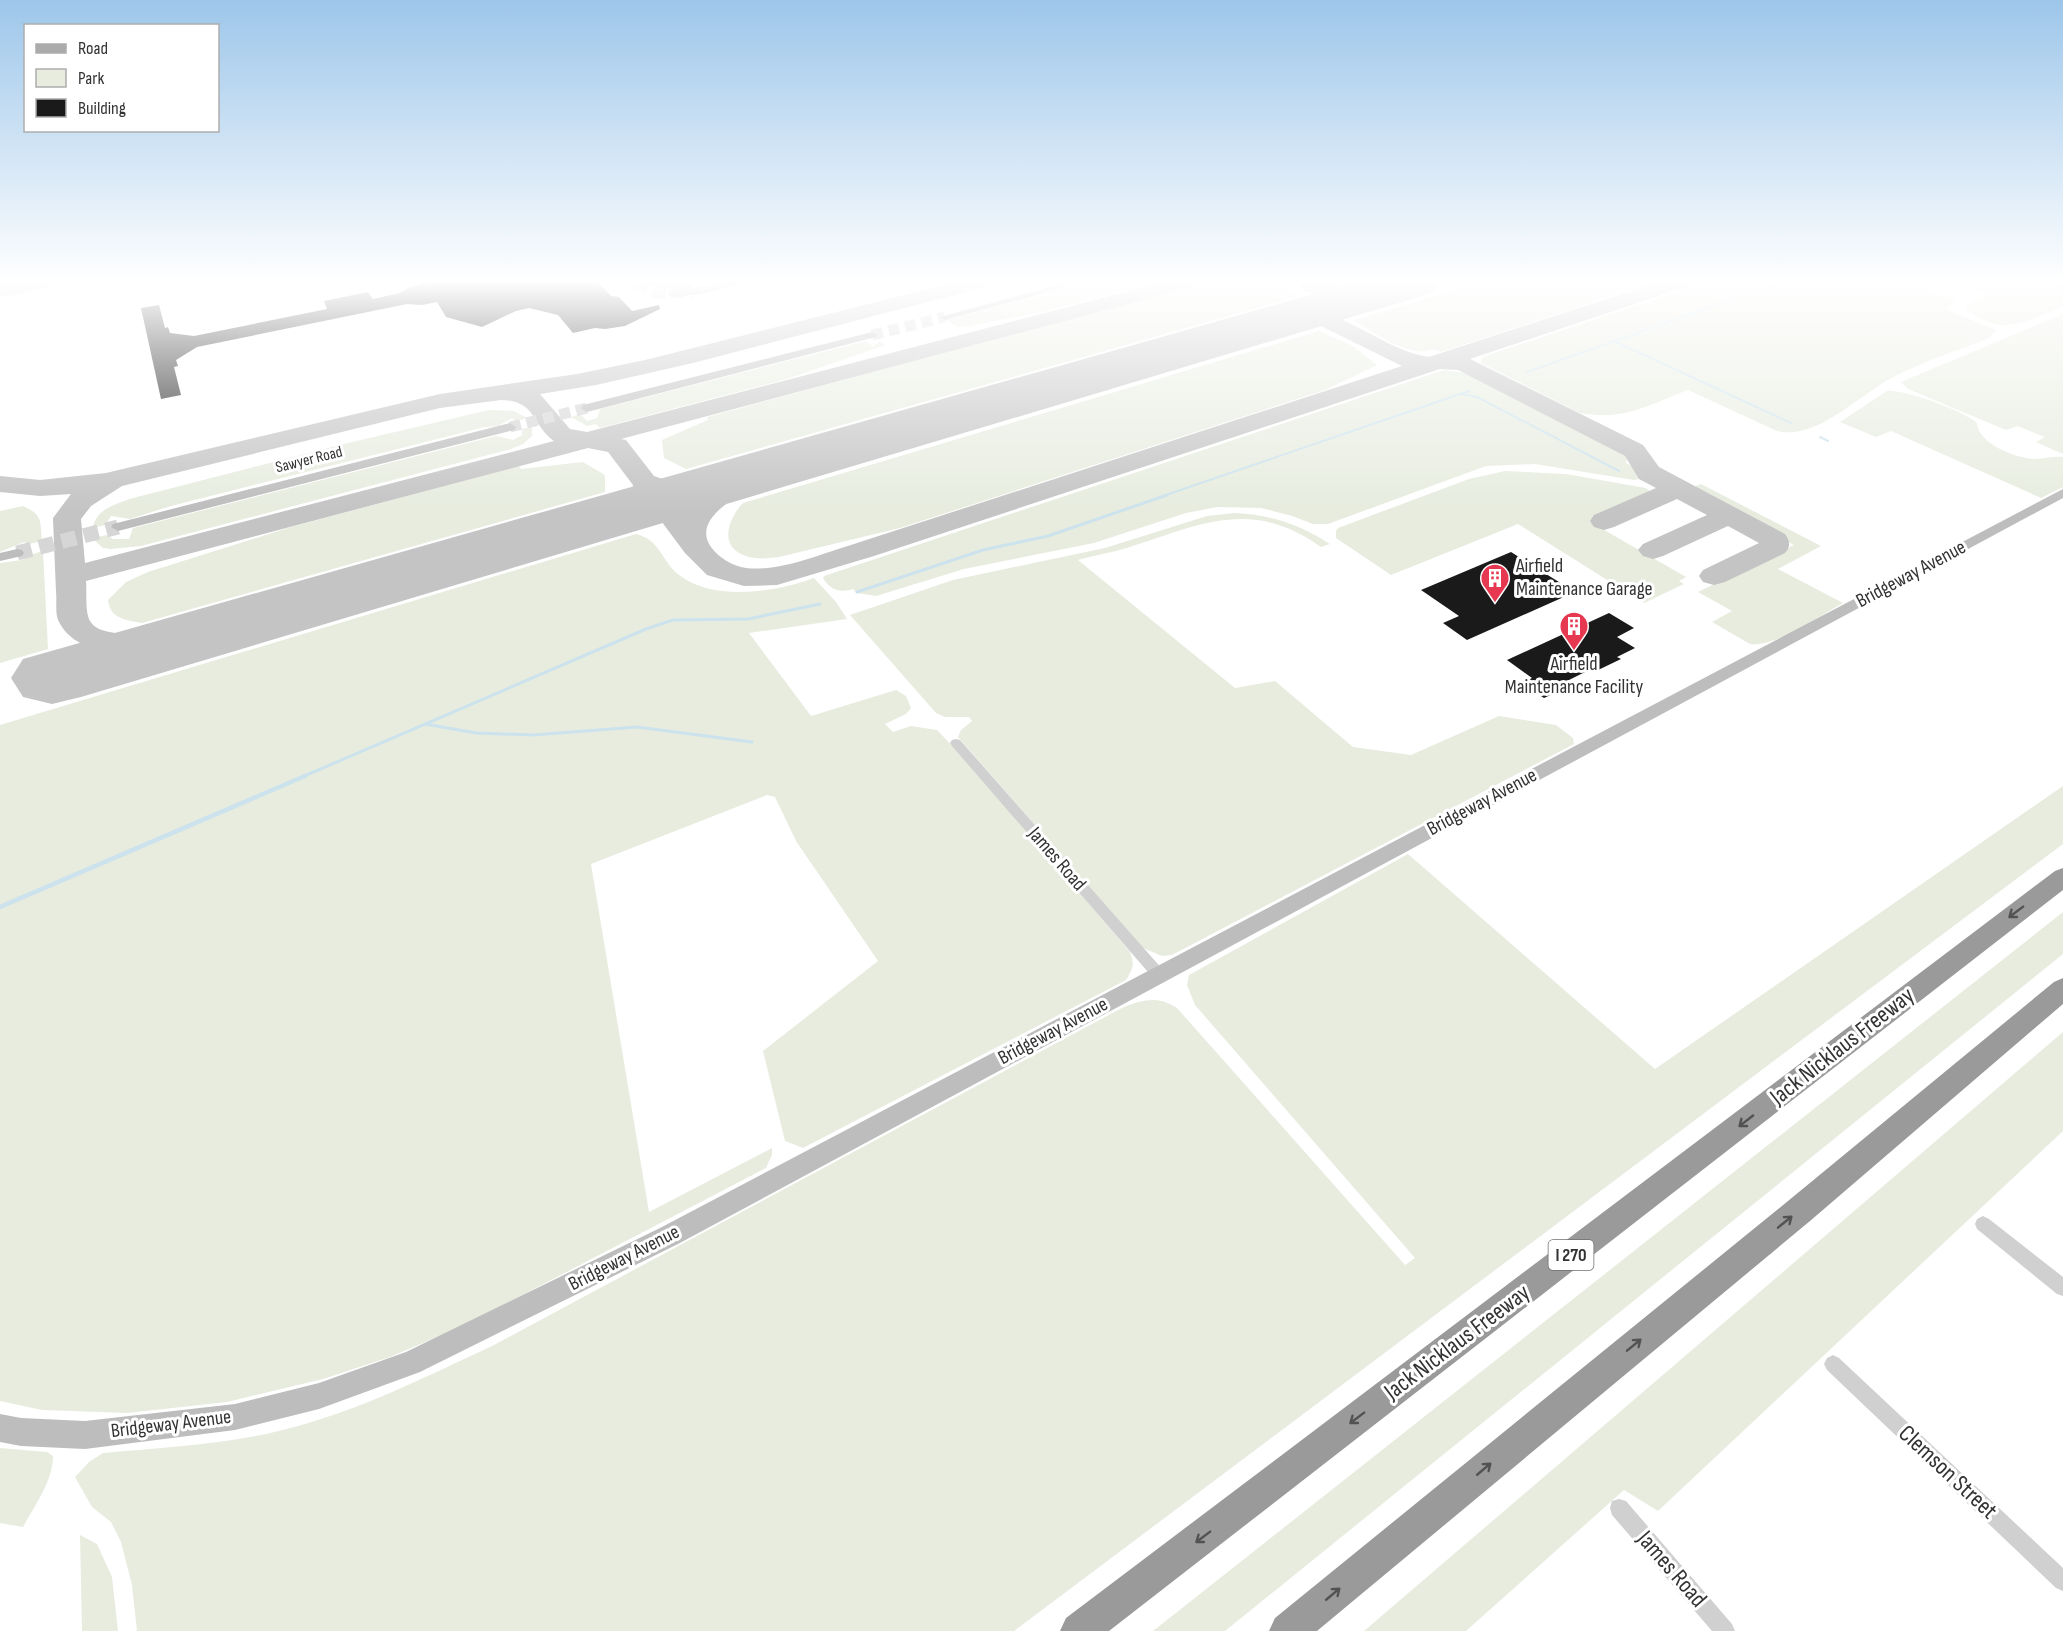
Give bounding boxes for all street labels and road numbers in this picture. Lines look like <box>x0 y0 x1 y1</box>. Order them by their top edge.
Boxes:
street label: Sawyer Road <box>274 443 344 477</box>
street label: Bridgeway Avenue <box>1852 535 1970 613</box>
street label: Bridgeway Avenue <box>1423 763 1541 841</box>
street label: James Road <box>1022 822 1091 896</box>
street label: Jack Nicklaus Freeway <box>1763 981 1920 1112</box>
street label: Bridgeway Avenue <box>994 992 1112 1070</box>
street label: Bridgeway Avenue <box>565 1220 683 1296</box>
road number: I 270 <box>1548 1240 1594 1270</box>
street label: Jack Nicklaus Freeway <box>1378 1278 1535 1407</box>
street label: Bridgeway Avenue <box>110 1405 232 1443</box>
street label: Clemson Street <box>1893 1419 2003 1525</box>
street label: James Road <box>1630 1524 1713 1613</box>

